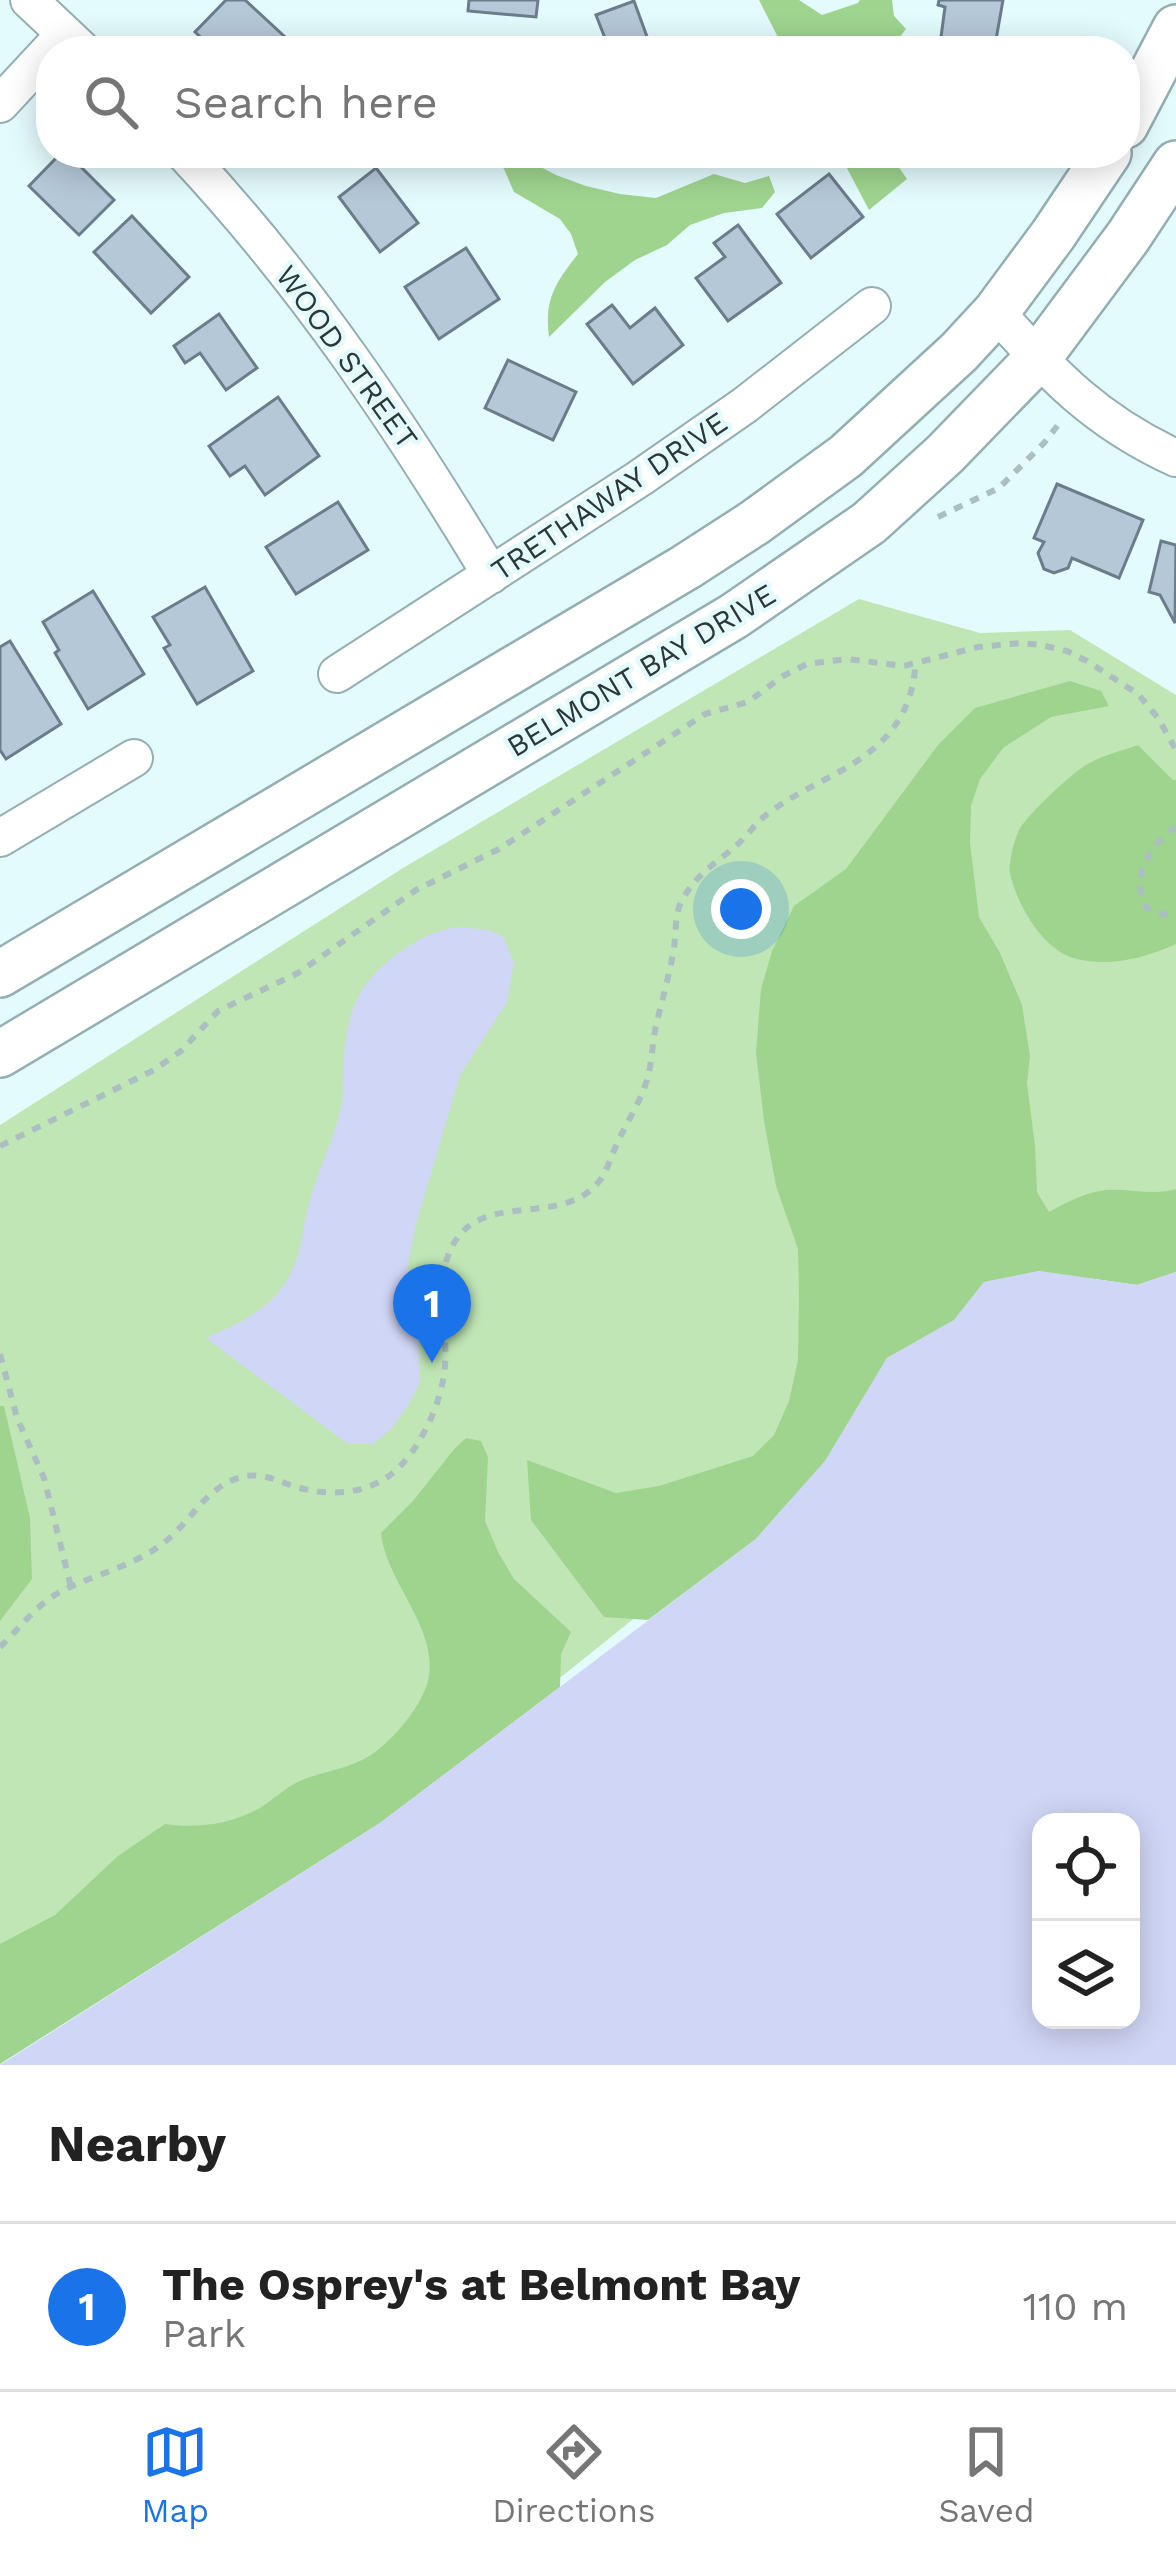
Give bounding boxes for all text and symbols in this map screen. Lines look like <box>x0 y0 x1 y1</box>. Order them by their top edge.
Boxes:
search box <box>36 36 1140 168</box>
icon: search <box>78 69 144 135</box>
text: Search here <box>174 76 438 129</box>
street label: WOOD STREET <box>269 258 425 456</box>
street label: TRETHAWAY DRIVE <box>485 404 733 588</box>
street label: BELMONT BAY DRIVE <box>501 576 781 764</box>
your location <box>711 879 771 939</box>
pin: 1 <box>393 1264 471 1363</box>
map controls <box>1032 1813 1140 2029</box>
button: locate <box>1032 1813 1140 1921</box>
button: layers <box>1032 1921 1140 2029</box>
text: Nearby <box>48 2114 226 2173</box>
text: The Osprey's at Belmont Bay <box>162 2258 800 2311</box>
text: 1 <box>79 2284 95 2329</box>
text: 110 m <box>1023 2284 1128 2329</box>
text: Park <box>162 2311 246 2356</box>
tab: Map <box>142 2419 209 2530</box>
tab: Directions <box>492 2419 655 2530</box>
tab: Saved <box>939 2419 1034 2530</box>

